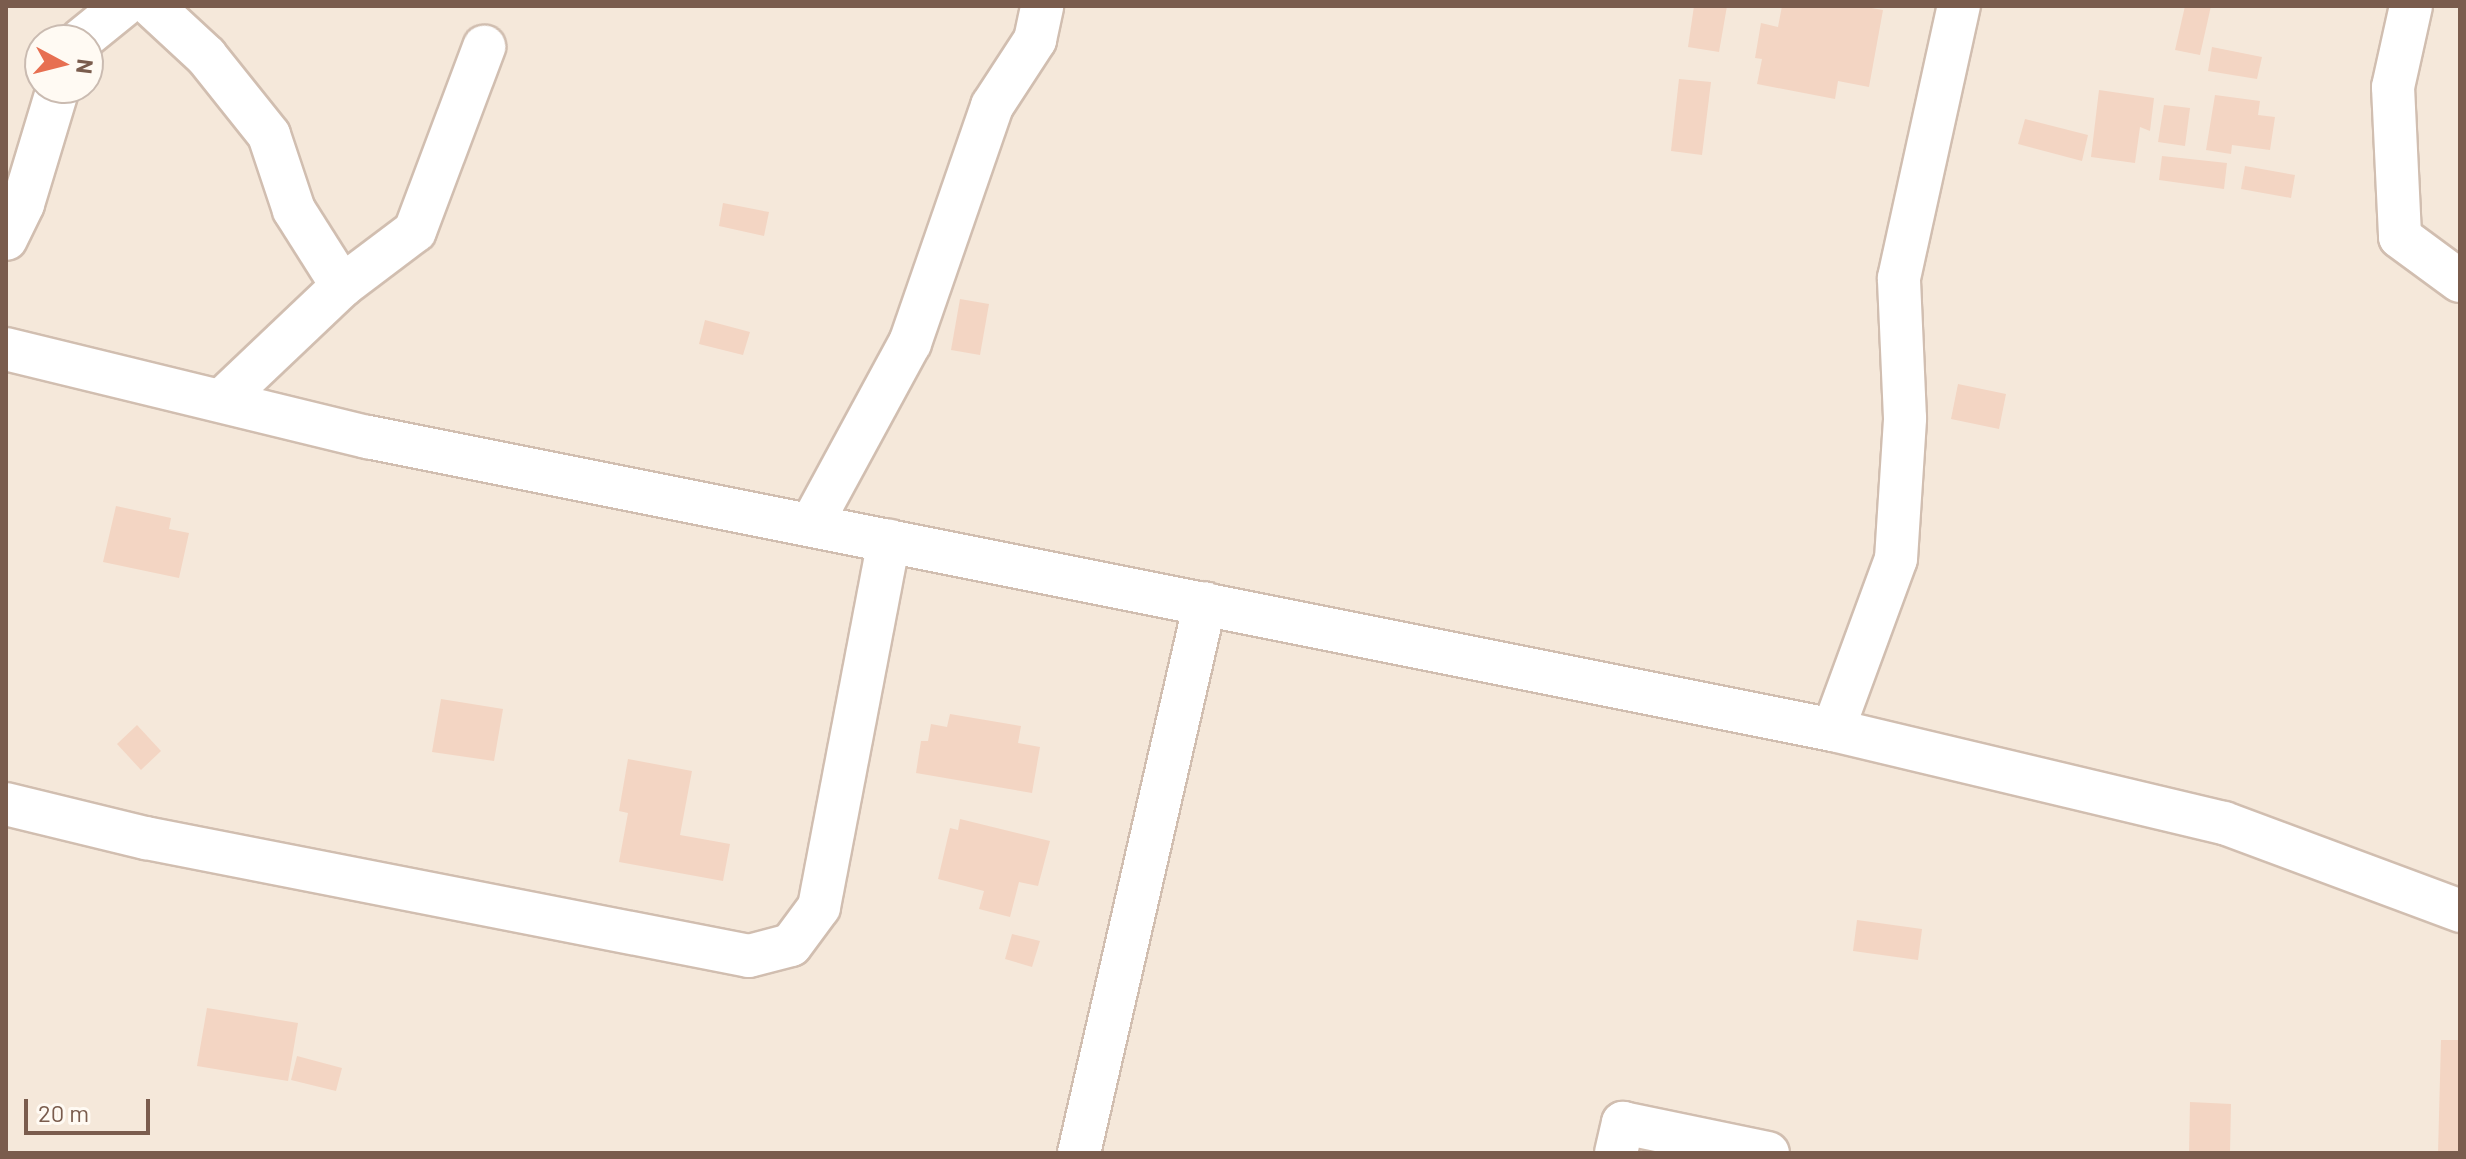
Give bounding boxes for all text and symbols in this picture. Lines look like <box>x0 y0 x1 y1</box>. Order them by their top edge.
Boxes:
north arrow <box>24 24 104 104</box>
text: N <box>72 58 100 76</box>
scale bar <box>28 1083 154 1133</box>
text: 20 m <box>38 1098 89 1127</box>

